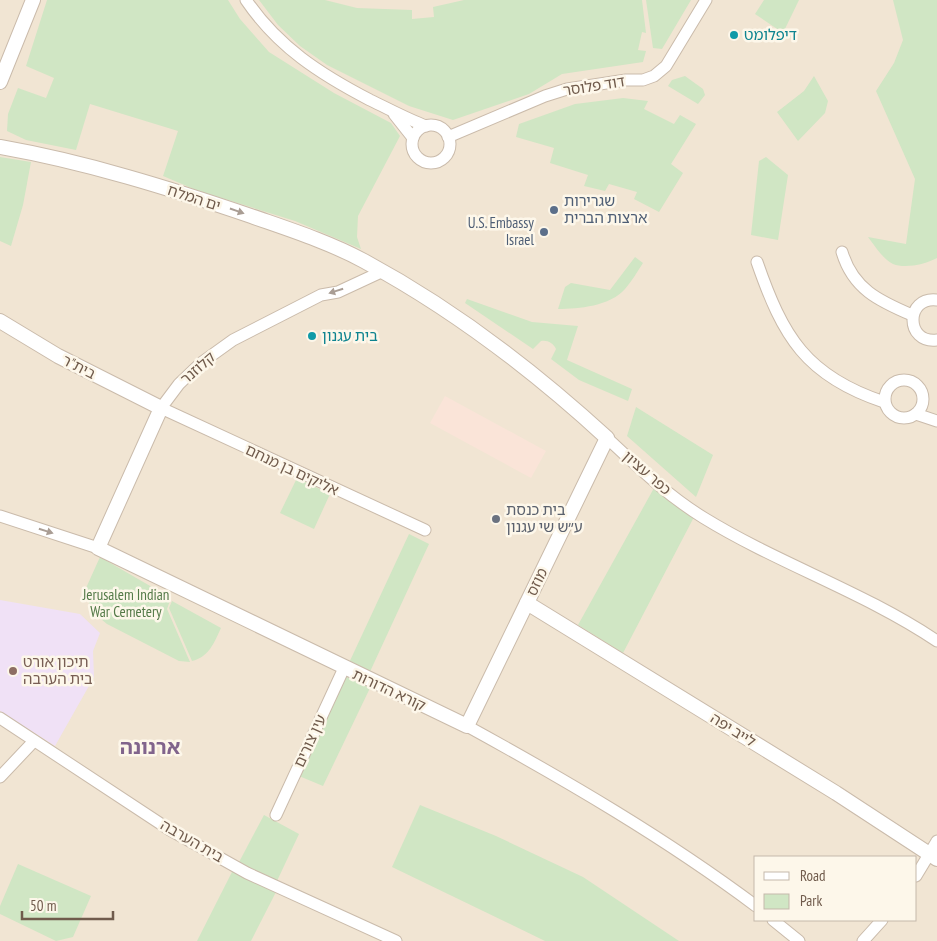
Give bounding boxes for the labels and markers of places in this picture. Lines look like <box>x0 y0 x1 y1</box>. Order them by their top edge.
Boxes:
place label: דיפלומט <box>744 25 797 44</box>
marker: דיפלומט <box>728 29 740 41</box>
place label: שגרירות ארצות הברית <box>564 191 648 227</box>
marker: שגרירות ארצות הברית <box>548 204 560 216</box>
place label: U.S. Embassy Israel <box>468 213 534 249</box>
marker: U.S. Embassy Israel <box>538 226 550 238</box>
place label: בית עגנון <box>322 326 378 345</box>
marker: בית עגנון <box>306 330 318 342</box>
place label: בית כנסת ע״ש שי עגנון <box>506 500 583 536</box>
marker: בית כנסת ע״ש שי עגנון <box>490 513 502 525</box>
place label: תיכון אורט בית הערבה <box>23 652 93 688</box>
marker: תיכון אורט בית הערבה <box>7 665 19 677</box>

